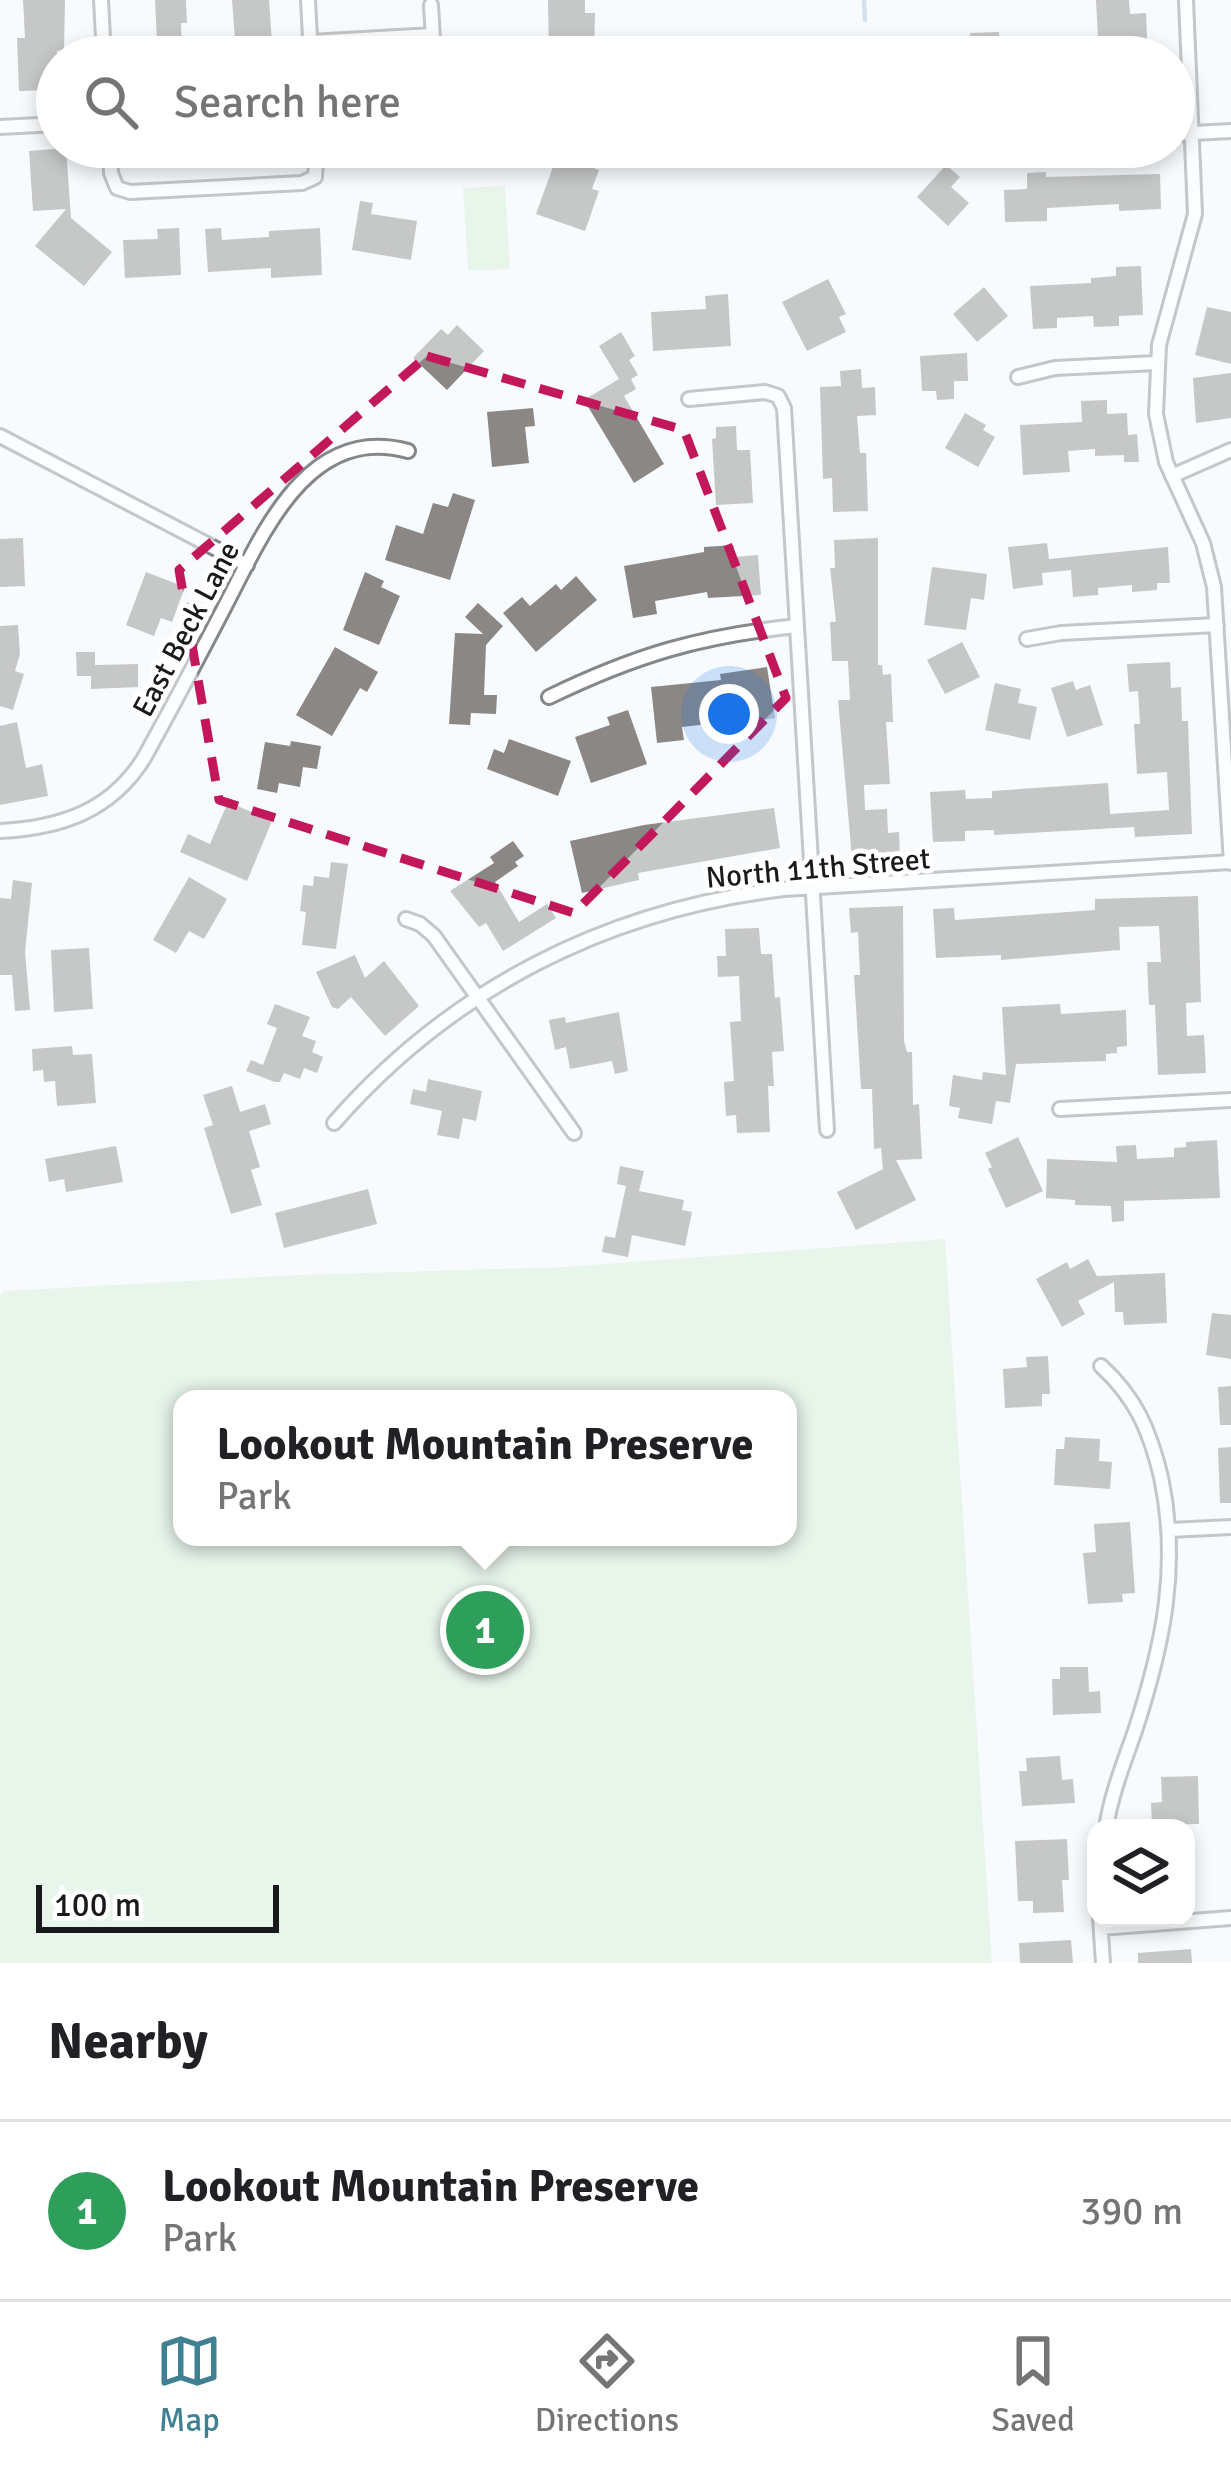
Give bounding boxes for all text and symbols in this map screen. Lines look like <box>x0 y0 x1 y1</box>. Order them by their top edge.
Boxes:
search box <box>36 36 1195 168</box>
icon: search <box>78 69 144 135</box>
text: Search here <box>174 75 401 130</box>
street label: East Beck Lane <box>125 535 248 723</box>
your location <box>699 684 759 744</box>
street label: North 11th Street <box>704 840 932 897</box>
popup <box>173 1390 797 1546</box>
text: Lookout Mountain Preserve <box>216 1417 754 1472</box>
text: Park <box>216 1472 291 1520</box>
pin: 1 <box>446 1585 524 1675</box>
map controls <box>1087 1819 1195 1927</box>
button: layers <box>1087 1819 1195 1927</box>
scale bar <box>36 1879 279 1932</box>
text: 100 m <box>54 1885 141 1926</box>
text: Nearby <box>48 2010 208 2073</box>
text: Lookout Mountain Preserve <box>162 2159 699 2214</box>
text: 1 <box>76 2187 98 2235</box>
text: 390 m <box>1080 2187 1183 2235</box>
text: Park <box>162 2214 237 2262</box>
tab: Map <box>156 2328 222 2441</box>
tab: Directions <box>535 2328 679 2441</box>
tab: Saved <box>992 2328 1075 2441</box>

